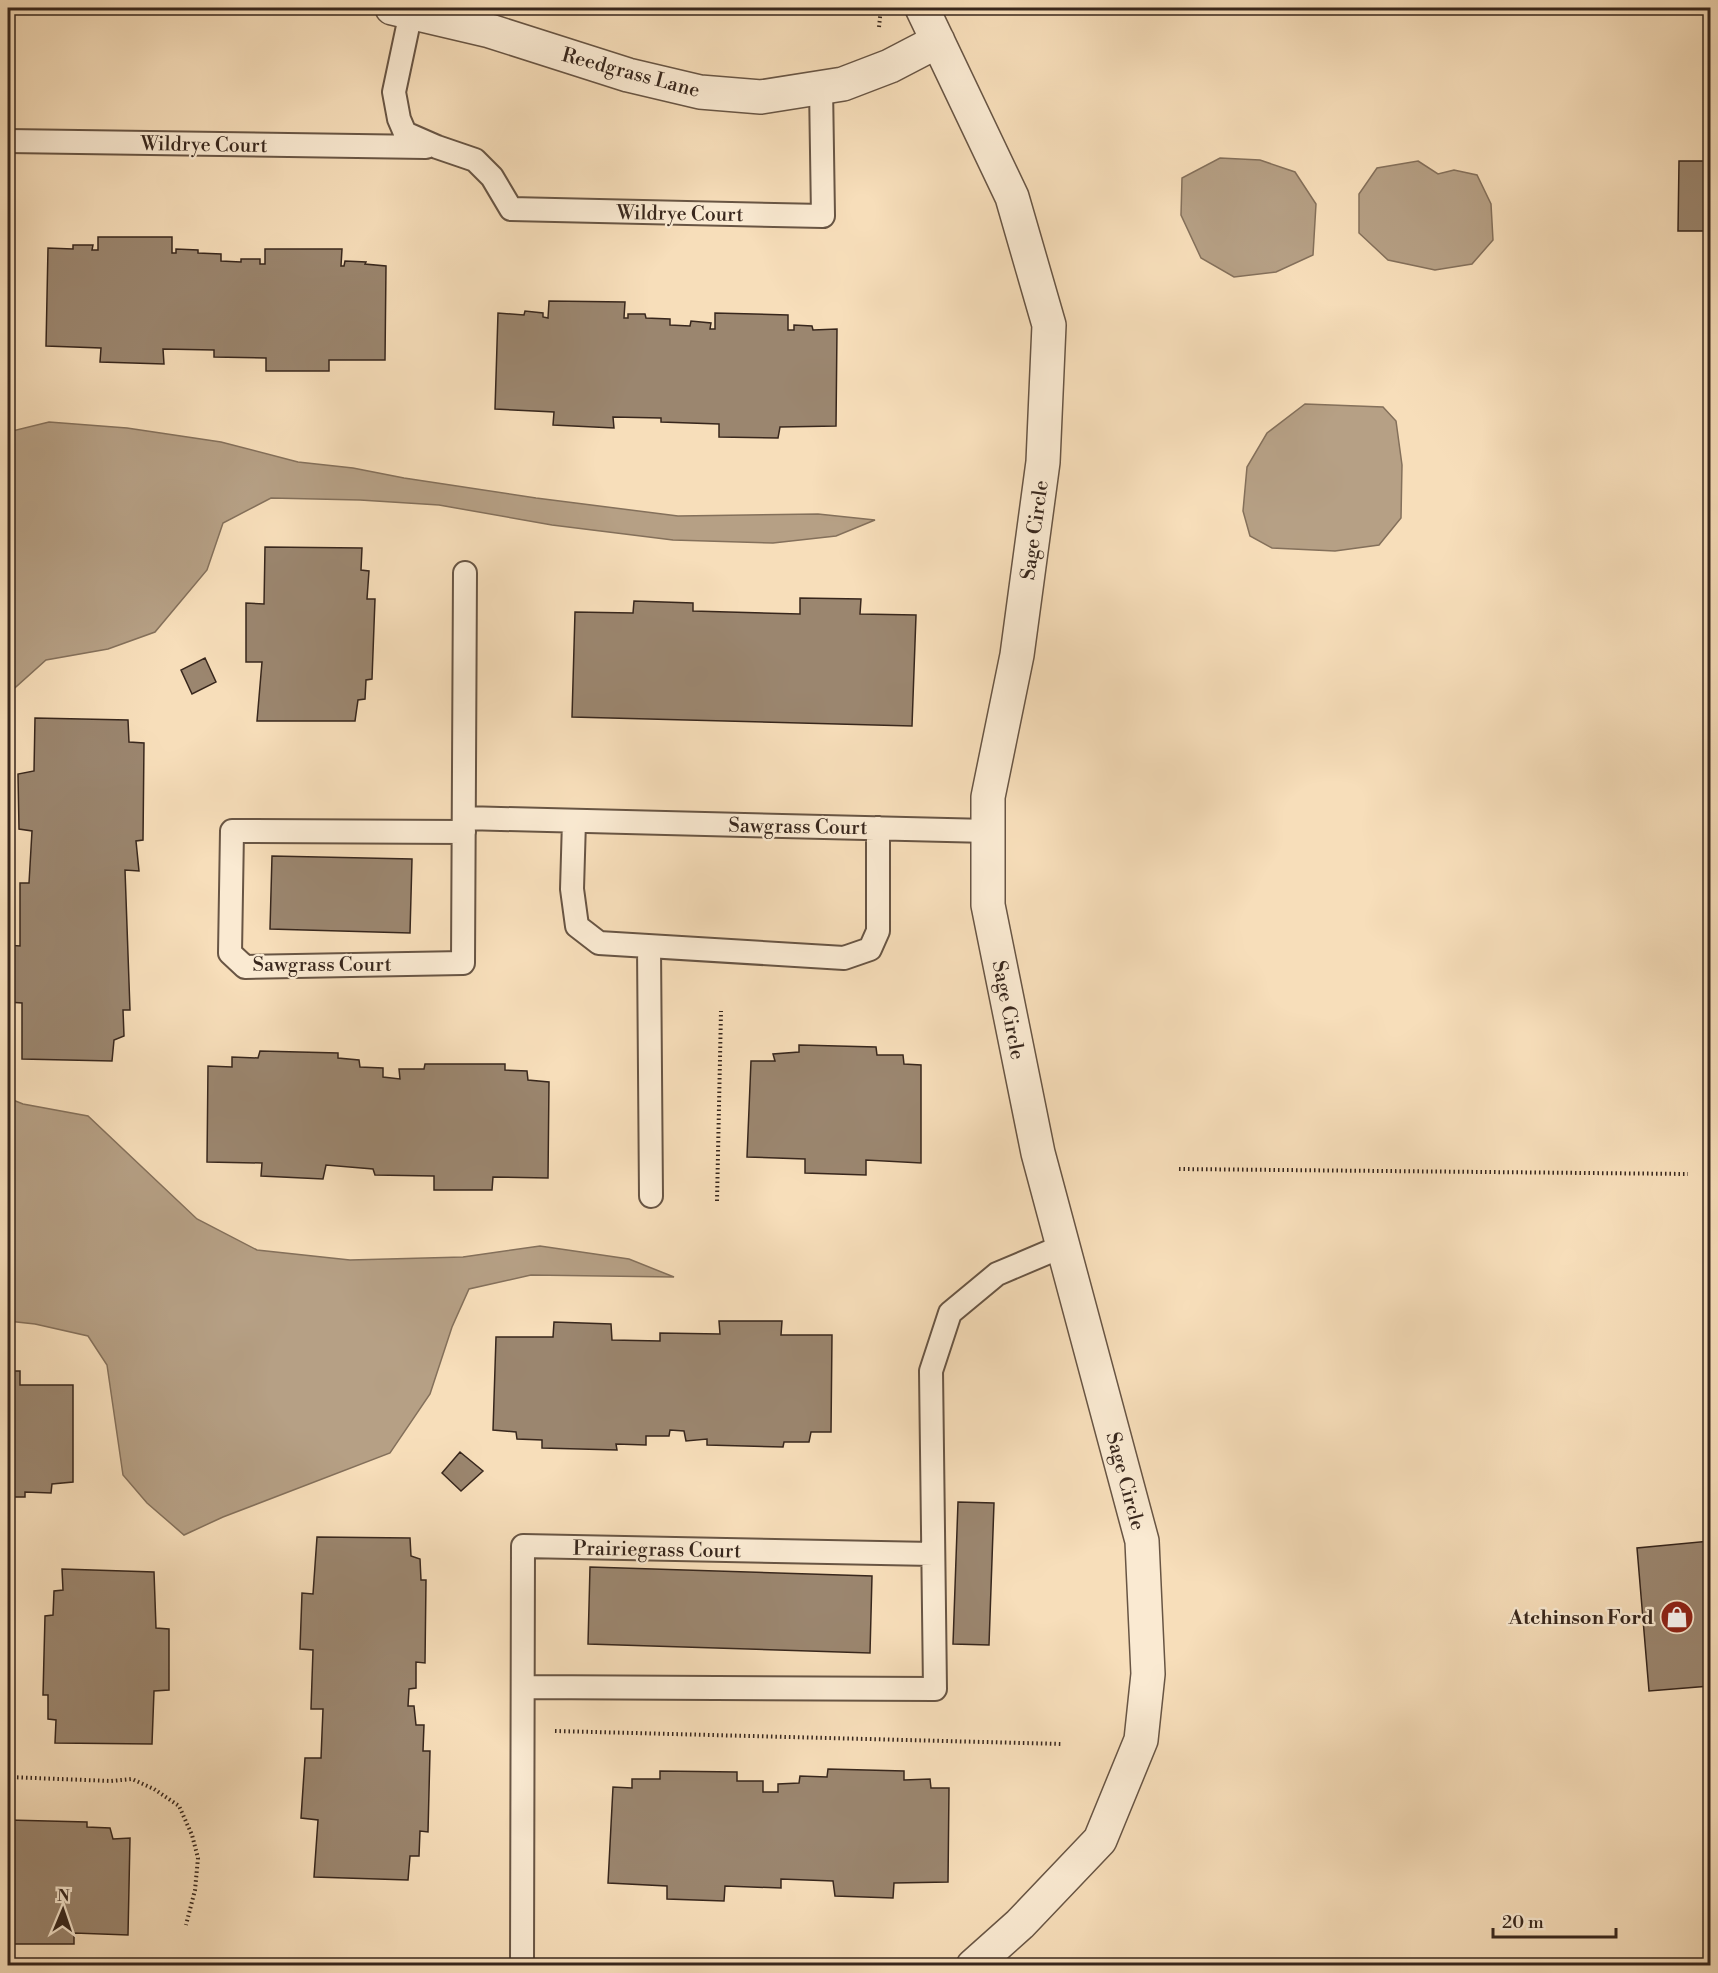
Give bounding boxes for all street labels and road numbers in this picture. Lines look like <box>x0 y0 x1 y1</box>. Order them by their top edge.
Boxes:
street label: Reedgrass Lane <box>559 43 702 104</box>
street label: Wildrye Court <box>139 132 268 159</box>
street label: Wildrye Court <box>615 201 744 228</box>
street label: Sage Circle <box>1016 479 1055 582</box>
street label: Sawgrass Court <box>728 814 868 841</box>
street label: Sawgrass Court <box>252 953 392 978</box>
street label: Sage Circle <box>986 959 1029 1062</box>
street label: Sage Circle <box>1099 1430 1150 1533</box>
street label: Prairiegrass Court <box>573 1537 741 1564</box>

